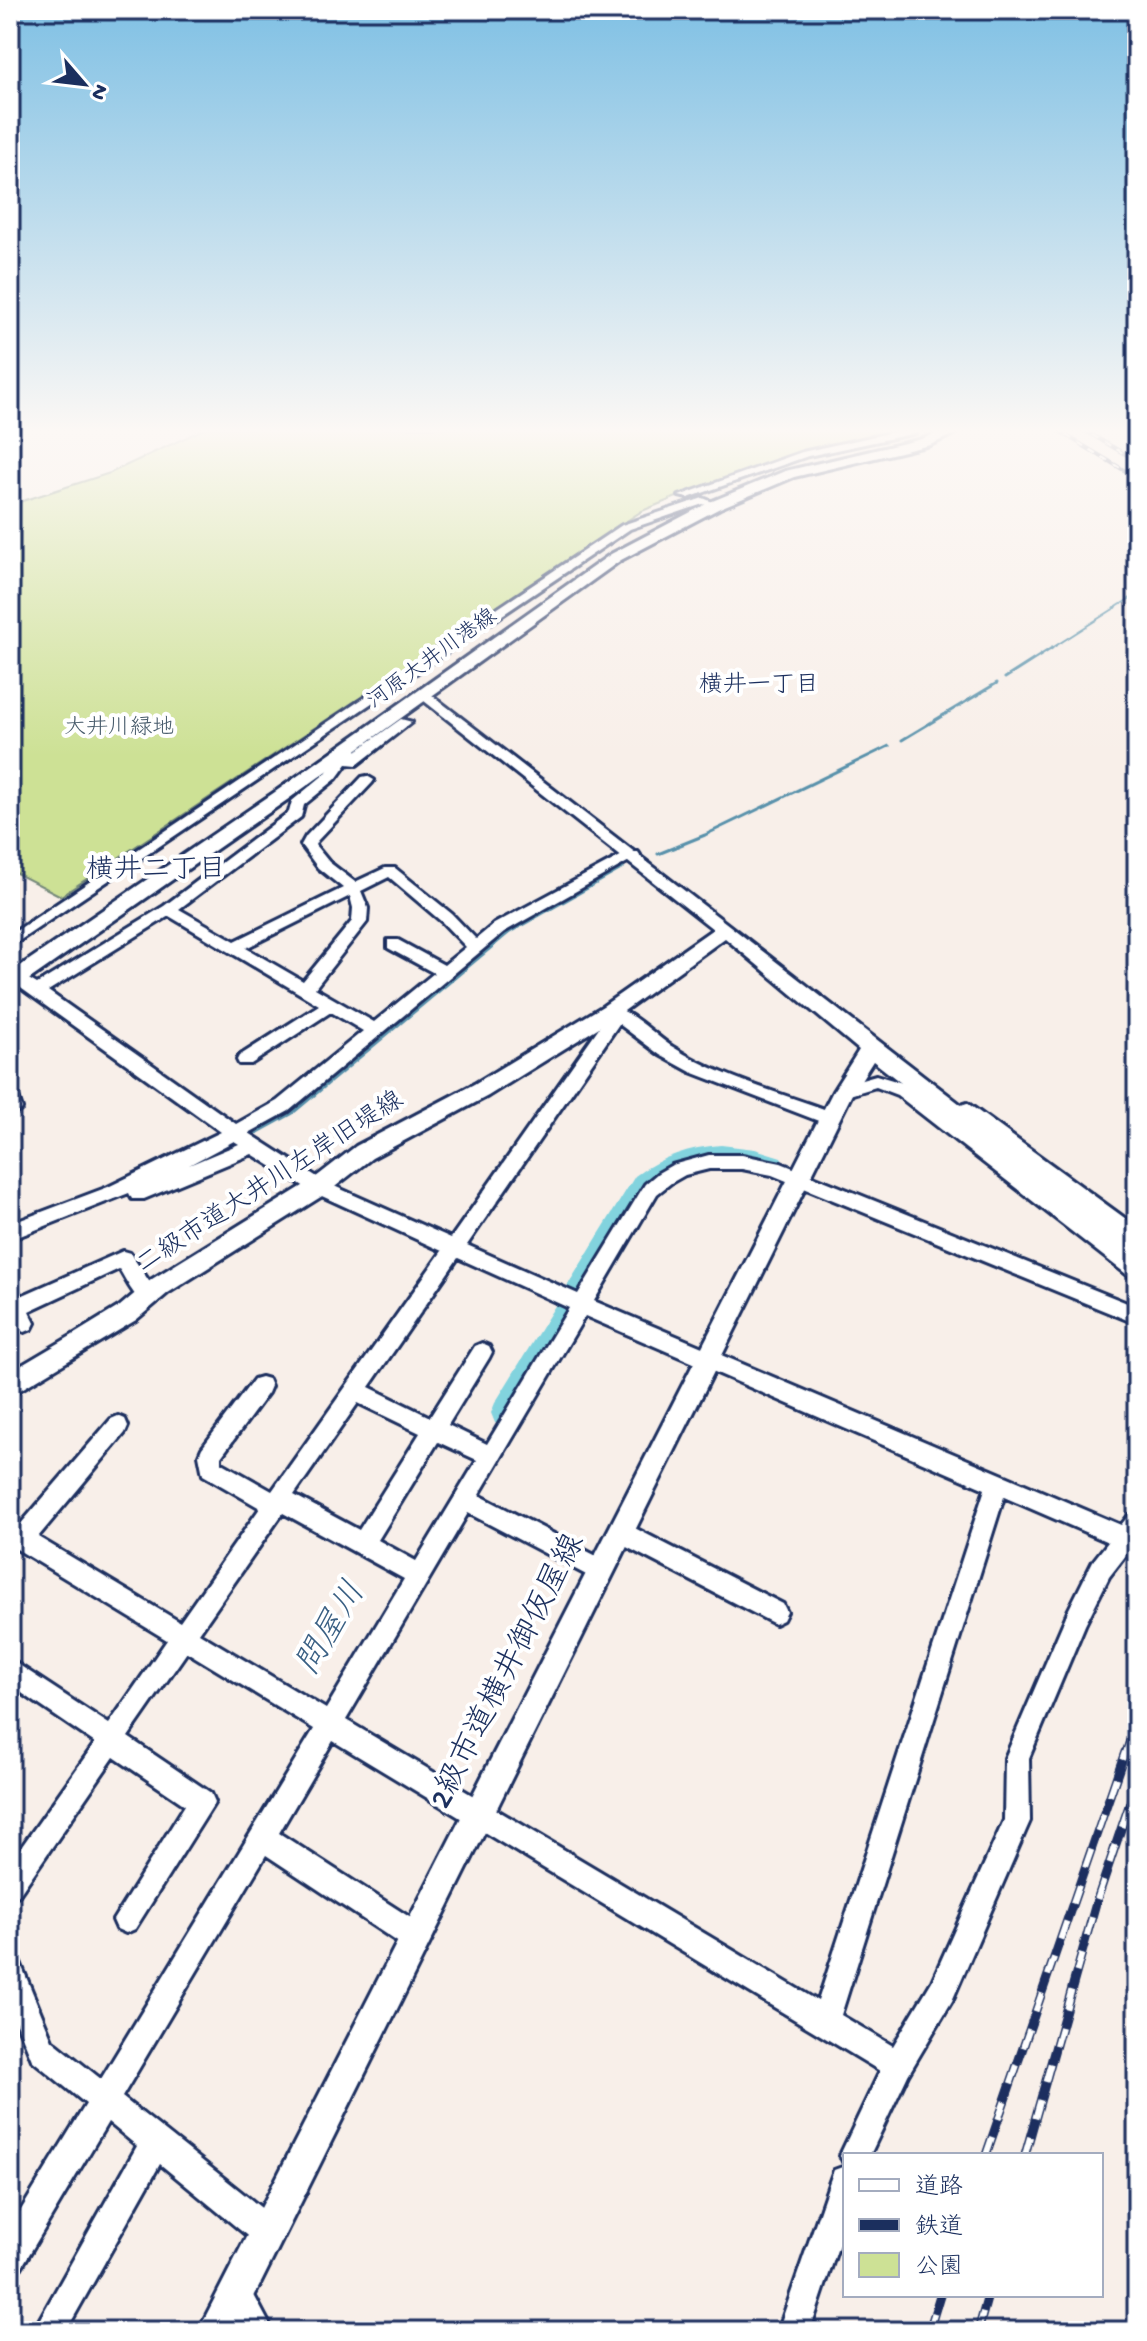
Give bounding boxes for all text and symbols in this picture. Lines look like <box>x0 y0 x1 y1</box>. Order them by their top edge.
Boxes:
north arrow <box>44 44 124 124</box>
text: N <box>83 79 113 104</box>
street label: 河原大井川港線 <box>362 603 503 716</box>
district label: 横井一丁目 <box>699 671 819 701</box>
park label: 大井川緑地 <box>64 715 174 742</box>
district label: 横井二丁目 <box>86 854 226 888</box>
street label: 二級市道大井川左岸旧堤線 <box>131 1084 410 1282</box>
street label: 2級市道横井御仮屋線 <box>422 1528 595 1816</box>
water label: 問屋川 <box>289 1575 376 1684</box>
legend <box>843 2153 1103 2297</box>
text: 道路 <box>915 2173 963 2203</box>
text: 鉄道 <box>915 2213 963 2243</box>
text: 公園 <box>915 2254 963 2283</box>

